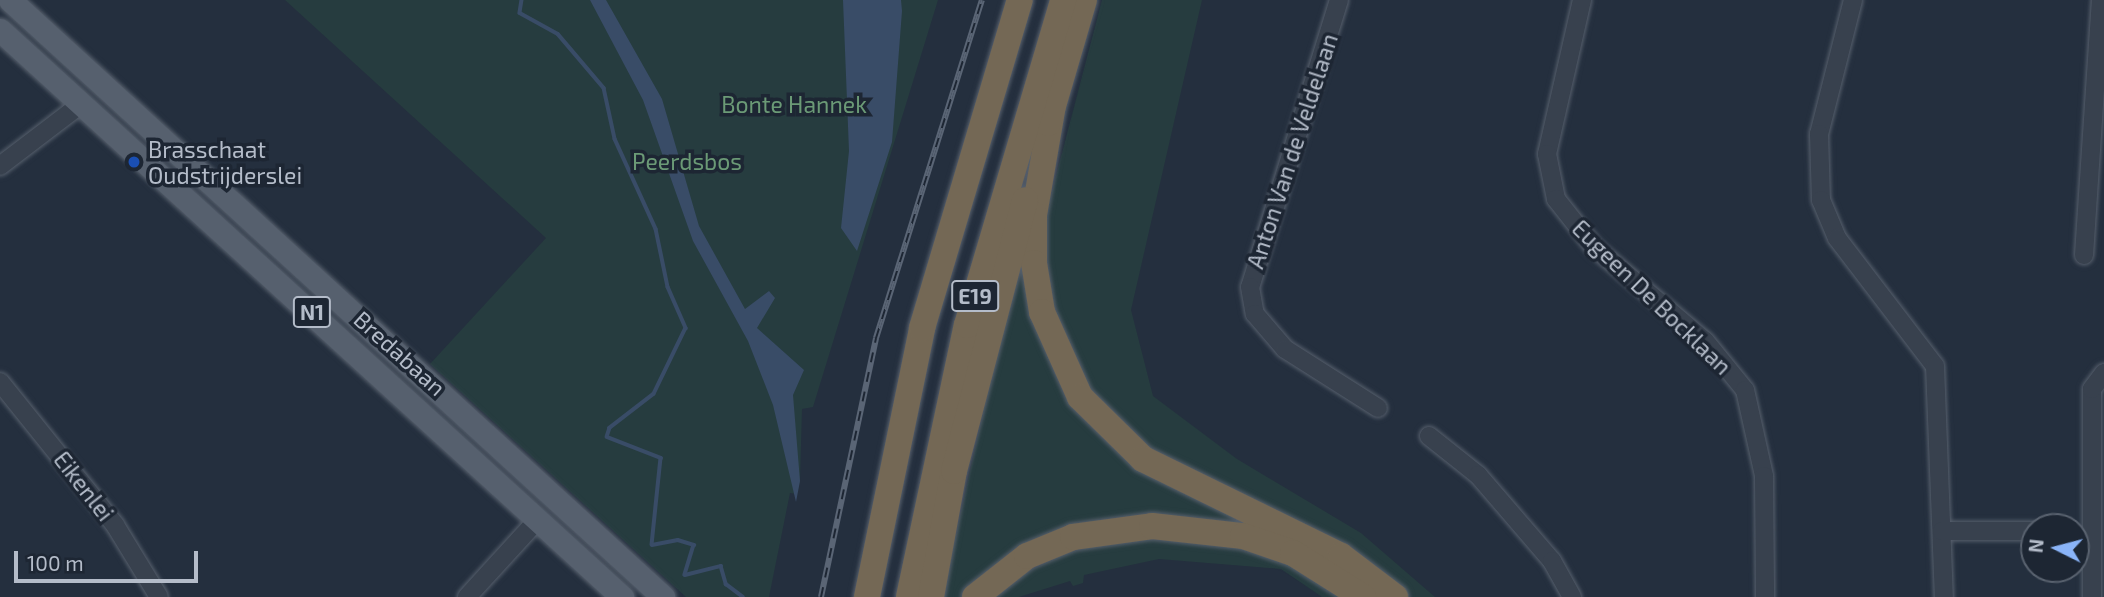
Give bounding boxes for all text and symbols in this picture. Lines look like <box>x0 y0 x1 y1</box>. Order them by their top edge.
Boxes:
street label: Anton Van de Veldelaan <box>1241 30 1343 272</box>
park label: Bonte Hannek <box>721 90 867 118</box>
place label: Brasschaat Oudstrijderslei <box>148 135 302 189</box>
park label: Peerdsbos <box>632 147 742 175</box>
marker: Brasschaat Oudstrijderslei <box>126 154 142 170</box>
street label: Eugeen De Bocklaan <box>1567 214 1737 380</box>
road number: E19 <box>950 278 1000 314</box>
road number: N1 <box>293 294 331 330</box>
street label: Bredabaan <box>349 305 451 401</box>
street label: Eikenlei <box>48 446 120 526</box>
north arrow <box>2020 513 2090 583</box>
scale bar <box>18 538 201 582</box>
text: N <box>2023 538 2048 554</box>
text: 100 m <box>27 550 84 575</box>

